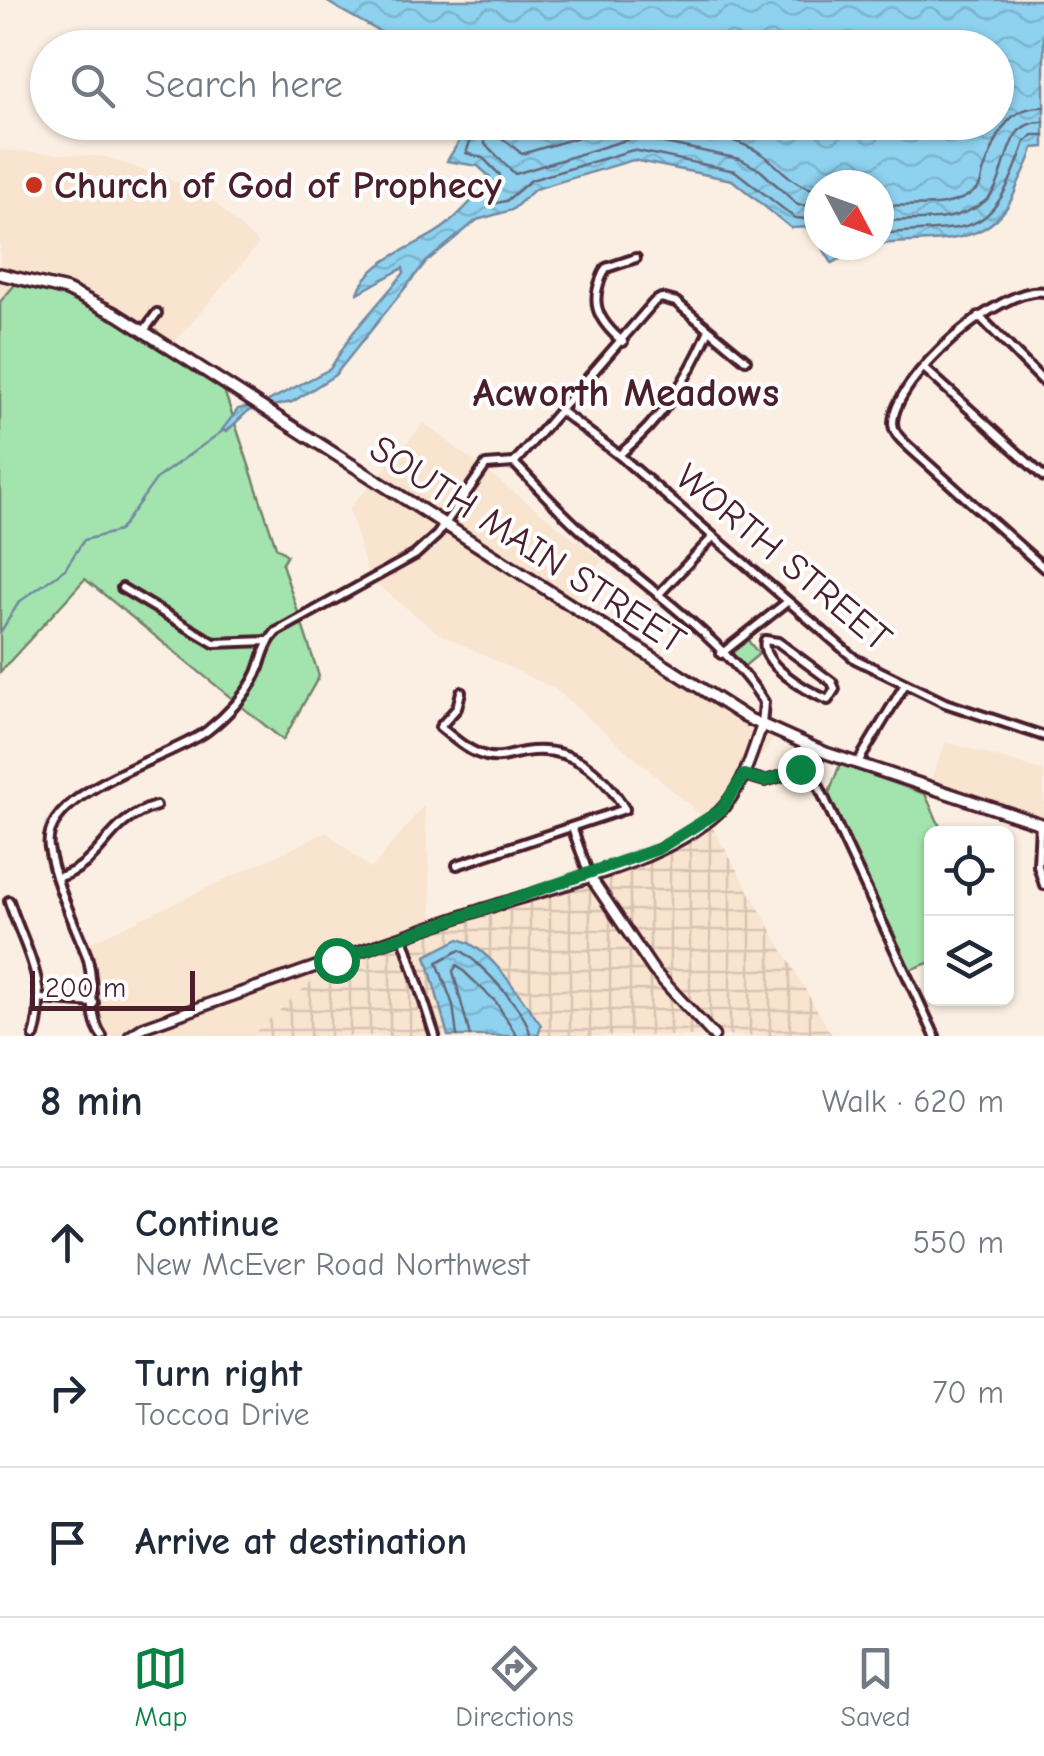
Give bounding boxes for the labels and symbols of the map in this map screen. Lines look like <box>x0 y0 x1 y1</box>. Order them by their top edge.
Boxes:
place label: Church of God of Prophecy <box>54 164 502 208</box>
north arrow <box>804 170 894 260</box>
marker: Church of God of Prophecy <box>23 174 45 196</box>
district label: Acworth Meadows <box>473 370 779 416</box>
street label: SOUTH MAIN STREET <box>361 426 694 663</box>
street label: WORTH STREET <box>667 455 900 661</box>
route end <box>778 747 824 793</box>
route start <box>314 938 360 984</box>
scale bar <box>30 966 195 1010</box>

